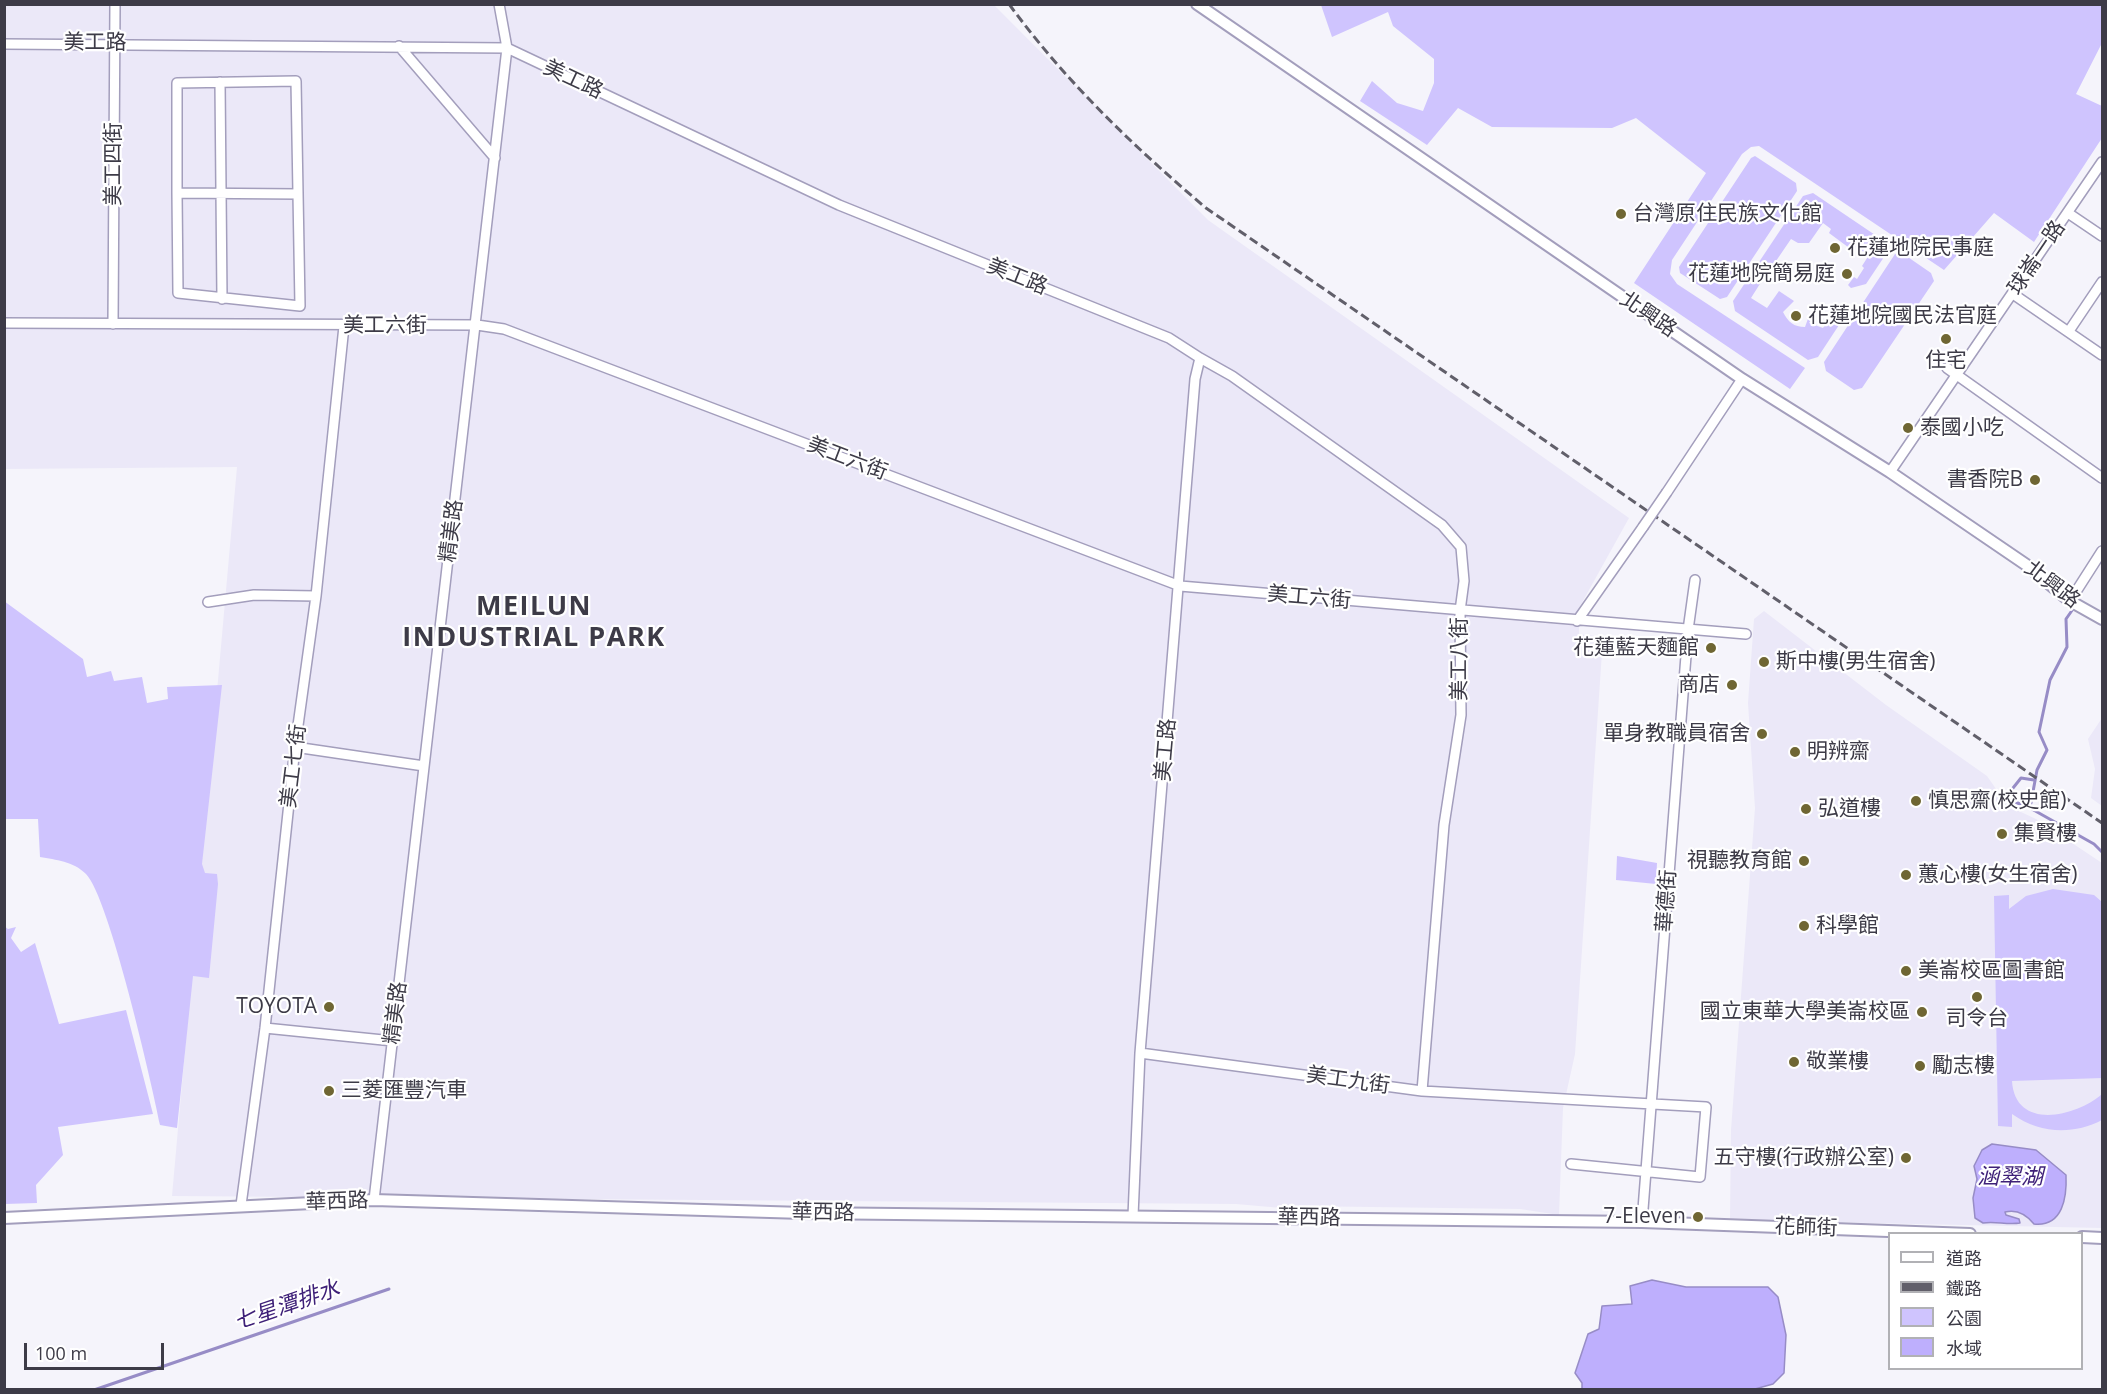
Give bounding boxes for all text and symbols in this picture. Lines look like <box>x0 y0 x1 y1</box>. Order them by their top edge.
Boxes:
street label: 美工路 <box>64 30 126 56</box>
street label: 美工路 <box>539 55 607 105</box>
street label: 美工四街 <box>101 122 127 206</box>
place label: 台灣原住民族文化館 <box>1633 201 1822 227</box>
marker: 台灣原住民族文化館 <box>1614 207 1628 221</box>
street label: 球崙一路 <box>2003 216 2071 300</box>
place label: 花蓮地院民事庭 <box>1847 235 1994 261</box>
marker: 花蓮地院民事庭 <box>1828 241 1842 255</box>
street label: 美工路 <box>983 254 1051 300</box>
place label: 花蓮地院簡易庭 <box>1688 261 1835 287</box>
marker: 花蓮地院簡易庭 <box>1840 267 1854 281</box>
street label: 北興路 <box>1615 287 1681 343</box>
place label: 花蓮地院國民法官庭 <box>1808 303 1997 329</box>
marker: 花蓮地院國民法官庭 <box>1789 309 1803 323</box>
street label: 美工六街 <box>343 313 427 339</box>
marker: 住宅 <box>1939 332 1953 346</box>
place label: 住宅 <box>1925 348 1967 374</box>
place label: 泰國小吃 <box>1920 415 2004 441</box>
marker: 泰國小吃 <box>1901 421 1915 435</box>
street label: 美工六街 <box>803 432 891 486</box>
place label: 書香院B <box>1946 467 2023 493</box>
marker: 書香院B <box>2028 473 2042 487</box>
street label: 精美路 <box>436 498 468 564</box>
street label: 北興路 <box>2019 556 2085 614</box>
street label: 美工六街 <box>1266 582 1352 614</box>
district label: MEILUN INDUSTRIAL PARK <box>402 591 666 654</box>
street label: 美工八街 <box>1447 617 1473 701</box>
place label: 花蓮藍天麵館 <box>1573 635 1699 661</box>
marker: 花蓮藍天麵館 <box>1704 641 1718 655</box>
place label: 斯中樓(男生宿舍) <box>1776 649 1935 675</box>
marker: 斯中樓(男生宿舍) <box>1757 655 1771 669</box>
place label: 商店 <box>1678 672 1720 698</box>
marker: 商店 <box>1725 678 1739 692</box>
street label: 美工路 <box>1151 718 1181 782</box>
place label: 單身教職員宿舍 <box>1603 721 1750 747</box>
street label: 美工七街 <box>276 723 312 809</box>
marker: 單身教職員宿舍 <box>1755 727 1769 741</box>
place label: 明辨齋 <box>1807 739 1870 765</box>
marker: 明辨齋 <box>1788 745 1802 759</box>
place label: 慎思齋(校史館) <box>1928 788 2066 814</box>
marker: 慎思齋(校史館) <box>1909 794 1923 808</box>
place label: 弘道樓 <box>1818 796 1881 822</box>
marker: 弘道樓 <box>1799 802 1813 816</box>
place label: 集賢樓 <box>2014 821 2077 847</box>
marker: 集賢樓 <box>1995 827 2009 841</box>
place label: 視聽教育館 <box>1687 848 1792 874</box>
marker: 視聽教育館 <box>1797 854 1811 868</box>
place label: 蕙心樓(女生宿舍) <box>1918 862 2077 888</box>
marker: 蕙心樓(女生宿舍) <box>1899 868 1913 882</box>
street label: 華德街 <box>1652 869 1682 933</box>
place label: 科學館 <box>1816 913 1879 939</box>
marker: 科學館 <box>1797 919 1811 933</box>
place label: 美崙校區圖書館 <box>1918 958 2065 984</box>
marker: 美崙校區圖書館 <box>1899 964 1913 978</box>
street label: 精美路 <box>380 980 412 1046</box>
marker: 司令台 <box>1970 990 1984 1004</box>
place label: TOYOTA <box>236 994 317 1020</box>
place label: 國立東華大學美崙校區 <box>1700 999 1910 1025</box>
marker: TOYOTA <box>322 1000 336 1014</box>
marker: 國立東華大學美崙校區 <box>1915 1005 1929 1019</box>
place label: 司令台 <box>1946 1006 2008 1032</box>
place label: 敬業樓 <box>1806 1049 1869 1075</box>
place label: 勵志樓 <box>1932 1053 1995 1079</box>
marker: 敬業樓 <box>1787 1055 1801 1069</box>
marker: 勵志樓 <box>1913 1059 1927 1073</box>
street label: 美工九街 <box>1305 1063 1391 1099</box>
place label: 三菱匯豐汽車 <box>341 1078 467 1104</box>
marker: 三菱匯豐汽車 <box>322 1084 336 1098</box>
place label: 五守樓(行政辦公室) <box>1714 1145 1894 1171</box>
marker: 五守樓(行政辦公室) <box>1899 1151 1913 1165</box>
water label: 涵翠湖 <box>1977 1165 2043 1191</box>
street label: 華西路 <box>305 1188 369 1216</box>
street label: 華西路 <box>791 1200 855 1226</box>
place label: 7-Eleven <box>1603 1204 1686 1230</box>
street label: 華西路 <box>1277 1205 1341 1231</box>
marker: 7-Eleven <box>1691 1210 1705 1224</box>
street label: 花師街 <box>1774 1214 1838 1242</box>
legend <box>1888 1232 2083 1370</box>
text: 道路 <box>1946 1246 1982 1270</box>
water label: 七星潭排水 <box>231 1276 343 1336</box>
text: 鐵路 <box>1946 1276 1982 1300</box>
text: 公園 <box>1946 1306 1982 1330</box>
scale bar <box>27 1331 166 1369</box>
text: 水域 <box>1946 1336 1982 1360</box>
text: 100 m <box>35 1341 87 1365</box>

